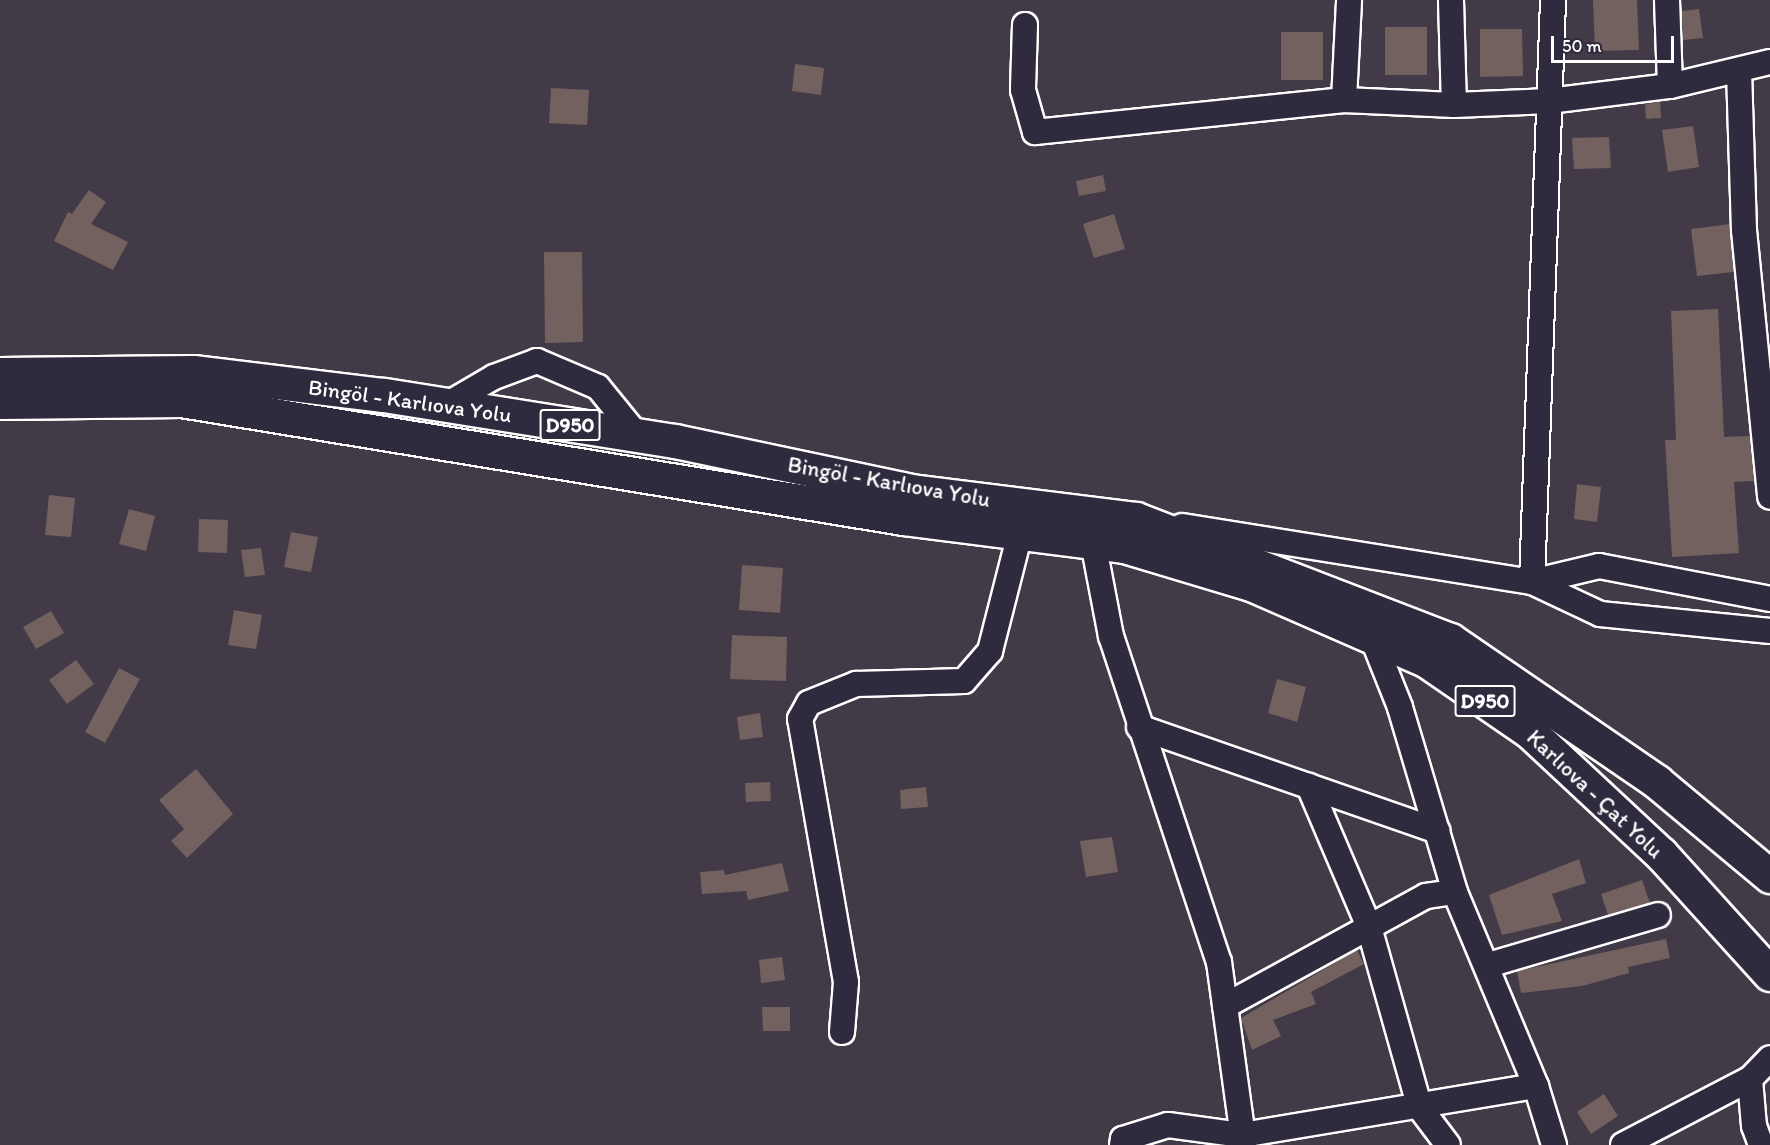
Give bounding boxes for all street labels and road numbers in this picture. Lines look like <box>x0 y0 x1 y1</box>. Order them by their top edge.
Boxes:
street label: Bingöl - Karlıova Yolu <box>307 374 513 428</box>
road number: D950 <box>538 407 602 443</box>
street label: Bingöl - Karlıova Yolu <box>786 451 992 513</box>
road number: D950 <box>1454 683 1516 719</box>
street label: Karlıova - Çat Yolu <box>1521 724 1669 864</box>

